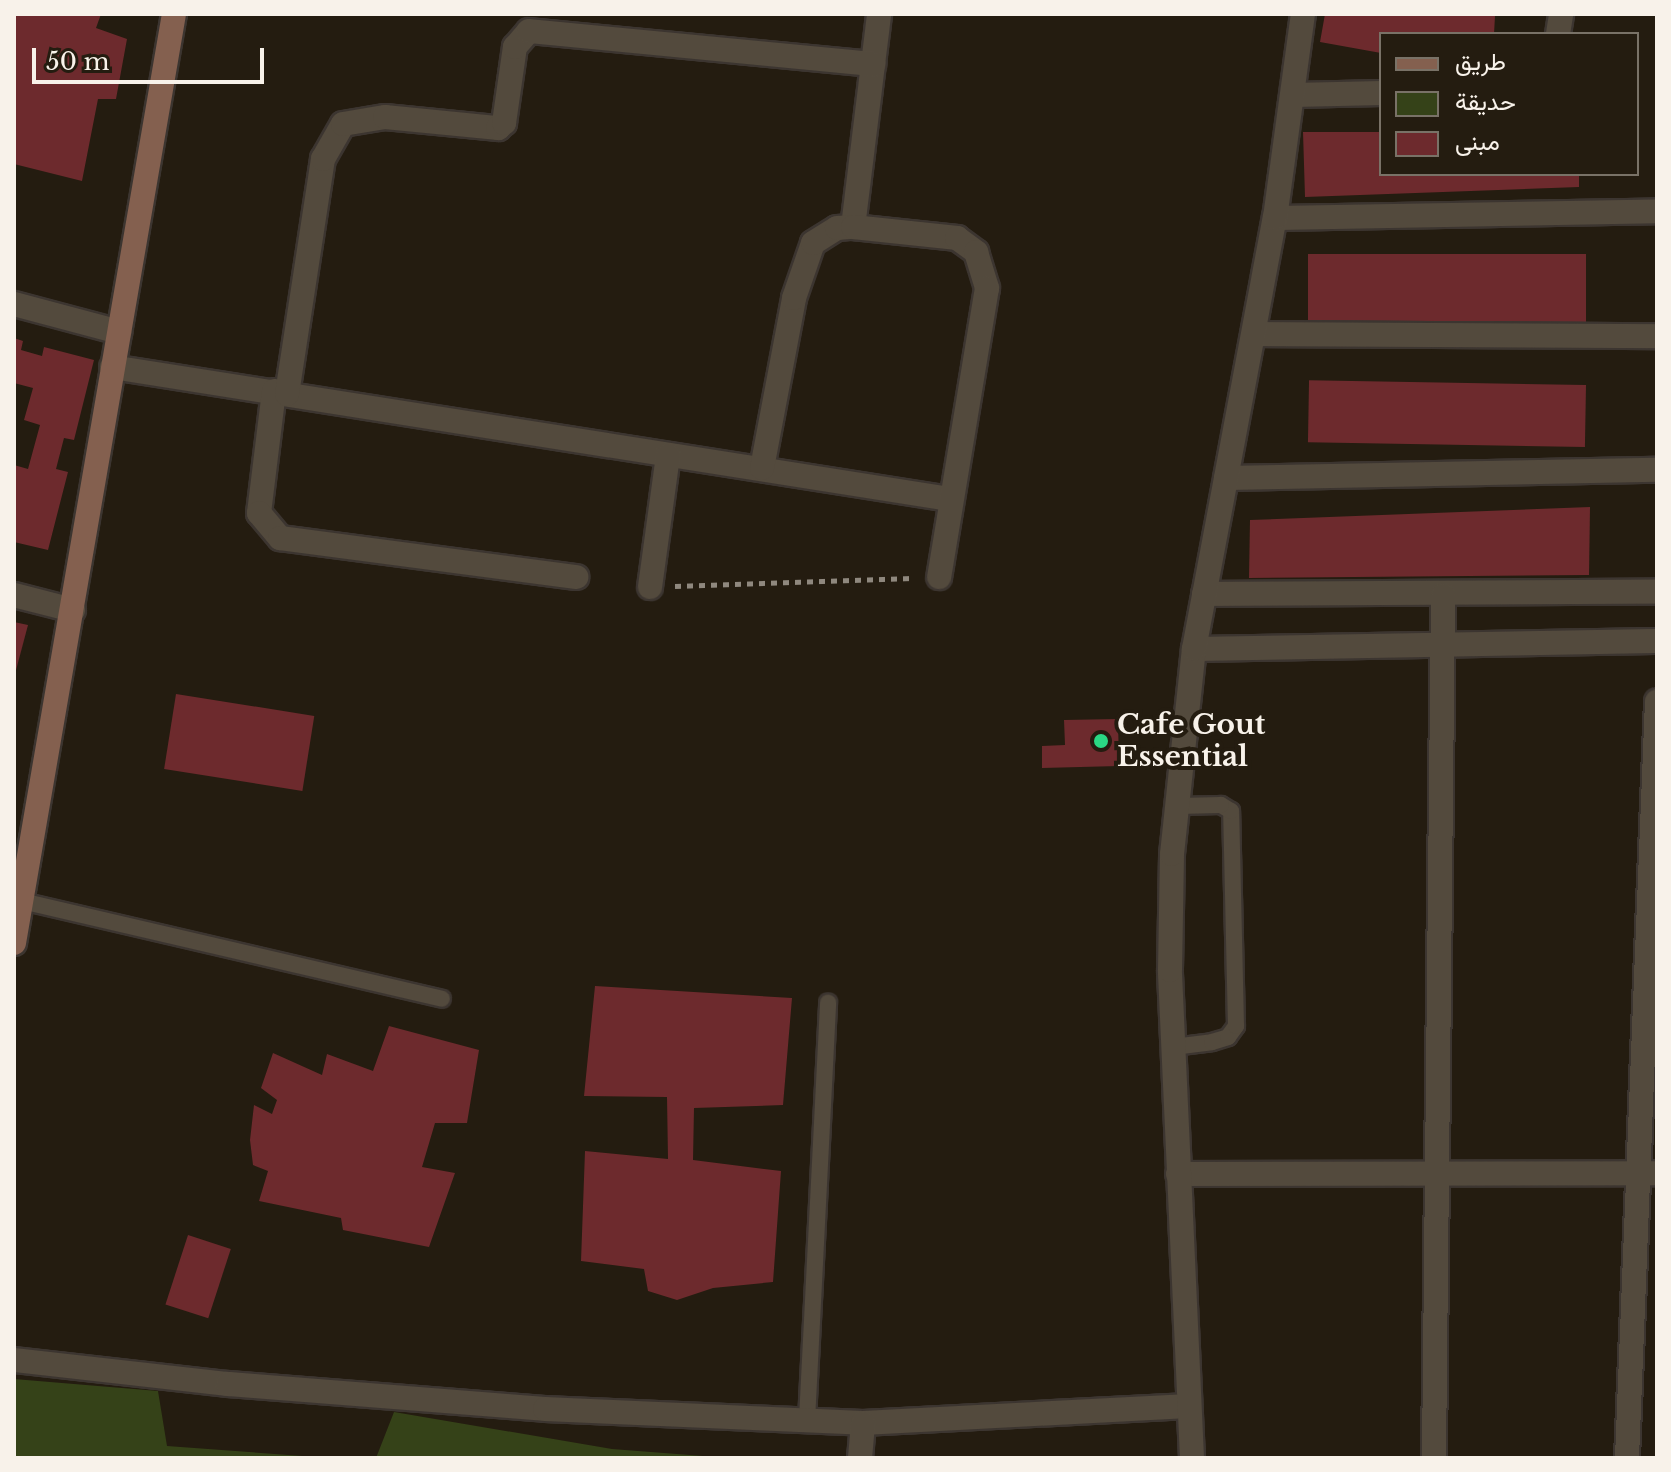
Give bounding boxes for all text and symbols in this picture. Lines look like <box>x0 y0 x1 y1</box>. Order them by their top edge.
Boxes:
scale bar <box>36 32 268 82</box>
legend <box>1379 32 1639 176</box>
text: 50 m <box>46 47 109 76</box>
text: طريق <box>1455 47 1506 76</box>
text: حديقة <box>1455 87 1516 116</box>
text: مبنى <box>1455 127 1500 156</box>
place label: Cafe Gout Essential <box>1117 708 1266 774</box>
marker: Cafe Gout Essential <box>1092 732 1110 750</box>

